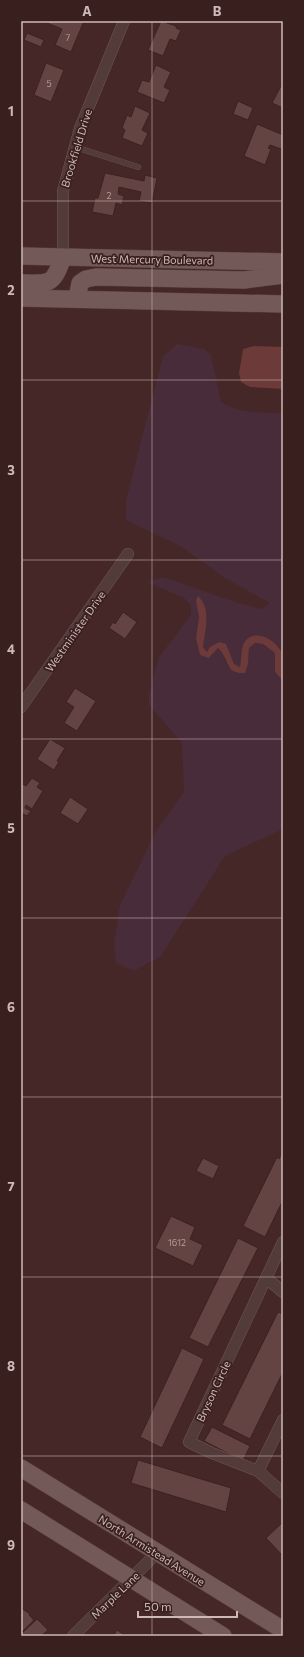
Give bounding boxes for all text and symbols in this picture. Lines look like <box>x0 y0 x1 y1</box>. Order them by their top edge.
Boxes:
text: A <box>82 3 92 19</box>
text: B <box>213 3 222 19</box>
house number: 7 <box>66 32 71 43</box>
house number: 5 <box>46 78 52 89</box>
text: 1 <box>8 103 14 119</box>
street label: Brookfield Drive <box>58 107 94 189</box>
house number: 2 <box>107 190 112 201</box>
street label: West Mercury Boulevard <box>91 251 213 267</box>
text: 2 <box>7 282 15 298</box>
text: 3 <box>7 462 15 478</box>
street label: Westminister Drive <box>42 588 108 674</box>
text: 4 <box>7 641 15 657</box>
text: 5 <box>7 820 15 836</box>
text: 6 <box>7 999 15 1015</box>
text: 7 <box>7 1178 15 1194</box>
house number: 1612 <box>168 1237 186 1248</box>
text: 8 <box>7 1358 15 1374</box>
street label: Bryson Circle <box>193 1358 233 1424</box>
street label: North Armistead Avenue <box>97 1512 208 1588</box>
text: 9 <box>7 1537 15 1553</box>
street label: Marple Lane <box>88 1569 142 1621</box>
scale bar <box>138 1593 237 1619</box>
text: 50 m <box>144 1599 172 1613</box>

